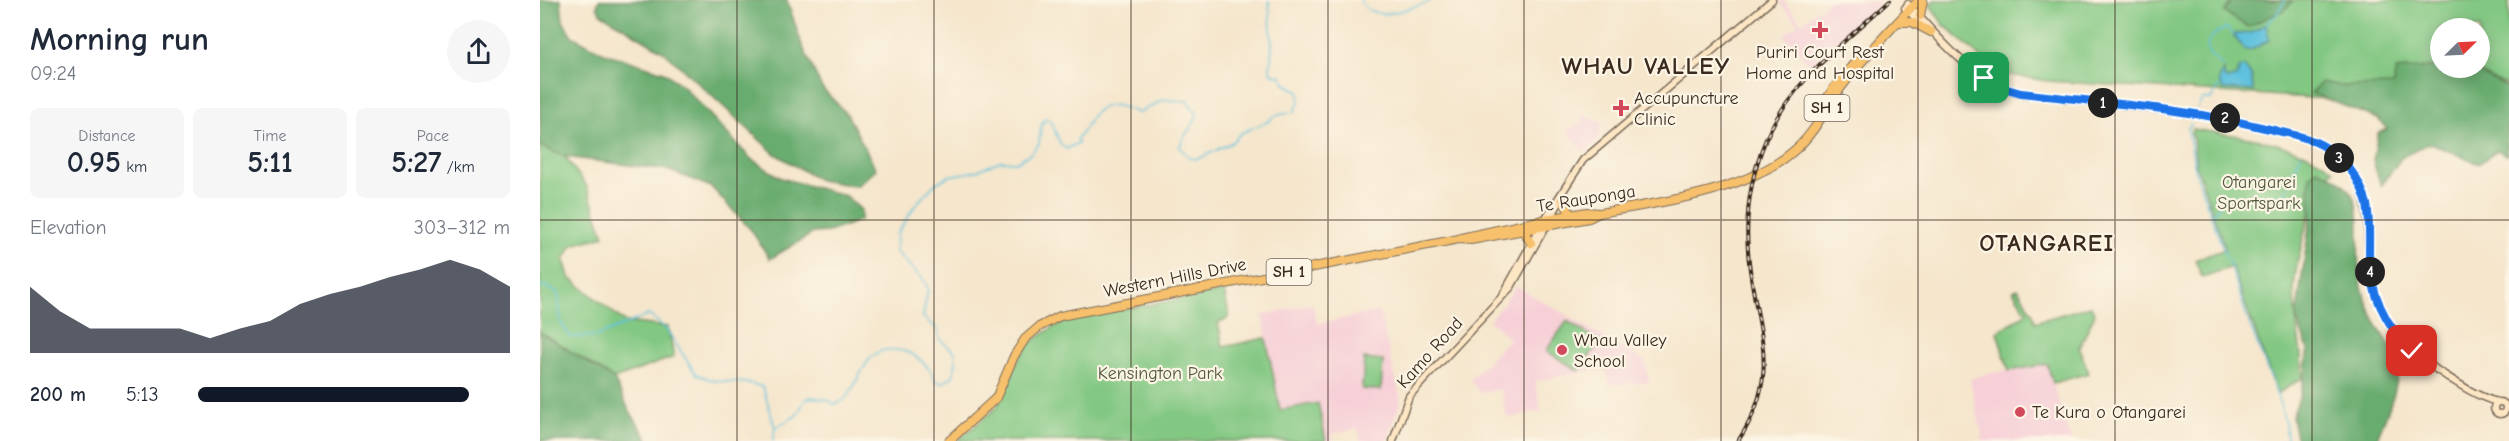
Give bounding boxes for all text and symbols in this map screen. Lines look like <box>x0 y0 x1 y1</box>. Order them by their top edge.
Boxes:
north arrow <box>2430 18 2490 78</box>
map controls <box>2430 18 2490 78</box>
text: Morning run <box>30 20 209 58</box>
button: share <box>447 20 510 83</box>
marker: Puriri Court Rest Home and Hospital <box>1811 21 1829 39</box>
place label: Puriri Court Rest Home and Hospital <box>1746 42 1894 84</box>
district label: WHAU VALLEY <box>1561 52 1731 80</box>
pin <box>1958 52 2009 103</box>
icon: arrive <box>1967 61 2000 94</box>
text: 09:24 <box>30 62 76 85</box>
place label: Accupuncture Clinic <box>1634 88 1739 130</box>
pin: 1 <box>2088 88 2118 118</box>
text: 1 <box>2100 94 2106 112</box>
road number: SH 1 <box>1804 95 1850 121</box>
marker: Accupuncture Clinic <box>1612 99 1630 117</box>
pin: 2 <box>2210 103 2240 133</box>
text: 2 <box>2221 109 2229 127</box>
text: Distance <box>78 127 136 145</box>
text: Time <box>253 127 287 145</box>
text: Pace <box>417 127 449 145</box>
pin: 3 <box>2324 143 2354 173</box>
text: 0.95 <box>67 145 121 180</box>
text: 5:11 <box>247 145 293 180</box>
text: 5:27 <box>391 145 441 180</box>
text: 3 <box>2335 149 2343 167</box>
text: km <box>121 158 147 176</box>
text: /km <box>441 158 475 176</box>
park label: Otangarei Sportspark <box>2217 172 2301 214</box>
street label: Te Rauponga <box>1535 181 1637 217</box>
text: Elevation <box>30 216 107 239</box>
text: 303–312 m <box>414 216 510 239</box>
district label: OTANGAREI <box>1979 229 2115 257</box>
street label: Western Hills Drive <box>1102 254 1248 302</box>
pin: 4 <box>2355 257 2385 287</box>
road number: SH 1 <box>1266 259 1311 285</box>
text: 4 <box>2366 263 2374 281</box>
street label: Kamo Road <box>1393 313 1467 393</box>
pin <box>2386 325 2437 376</box>
place label: Whau Valley School <box>1574 330 1668 372</box>
icon: check <box>2395 334 2428 367</box>
marker: Whau Valley School <box>1555 343 1569 357</box>
park label: Kensington Park <box>1098 363 1223 384</box>
text: 200 m <box>30 383 86 406</box>
text: 5:13 <box>126 383 159 406</box>
place label: Te Kura o Otangarei <box>2032 402 2186 423</box>
marker: Te Kura o Otangarei <box>2013 405 2027 419</box>

